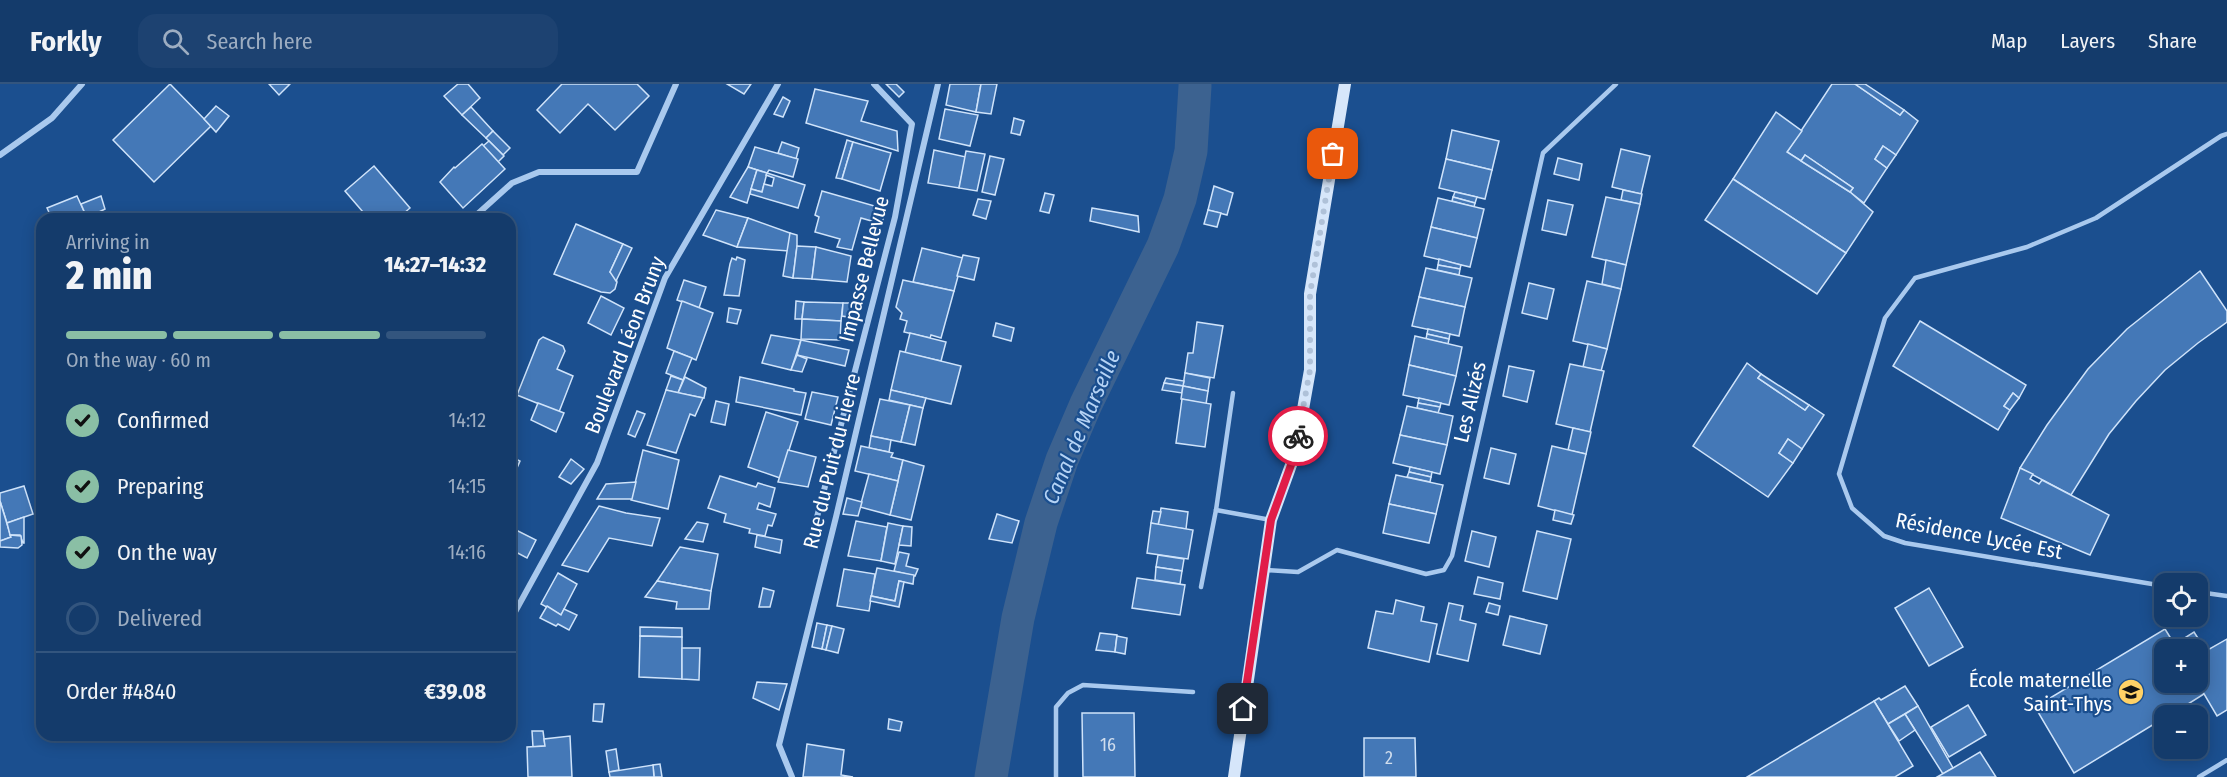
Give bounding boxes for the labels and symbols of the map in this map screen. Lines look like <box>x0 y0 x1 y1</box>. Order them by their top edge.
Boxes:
pin <box>1307 128 1358 179</box>
street label: Impasse Bellevue <box>833 193 895 345</box>
street label: Boulevard Léon Bruny <box>579 252 671 437</box>
water label: Canal de Marseille <box>1037 346 1126 508</box>
street label: Les Alizés <box>1448 359 1492 445</box>
street label: Rue du Puit du Lierre <box>798 370 866 552</box>
courier <box>1268 406 1328 466</box>
street label: Résidence Lycée Est <box>1893 507 2065 565</box>
place label: École maternelle Saint-Thys <box>1969 667 2112 717</box>
school or university icon: École maternelle Saint-Thys <box>2116 677 2146 707</box>
pin <box>1217 683 1268 734</box>
house number: 16 <box>1100 734 1116 756</box>
house number: 2 <box>1385 747 1393 769</box>

